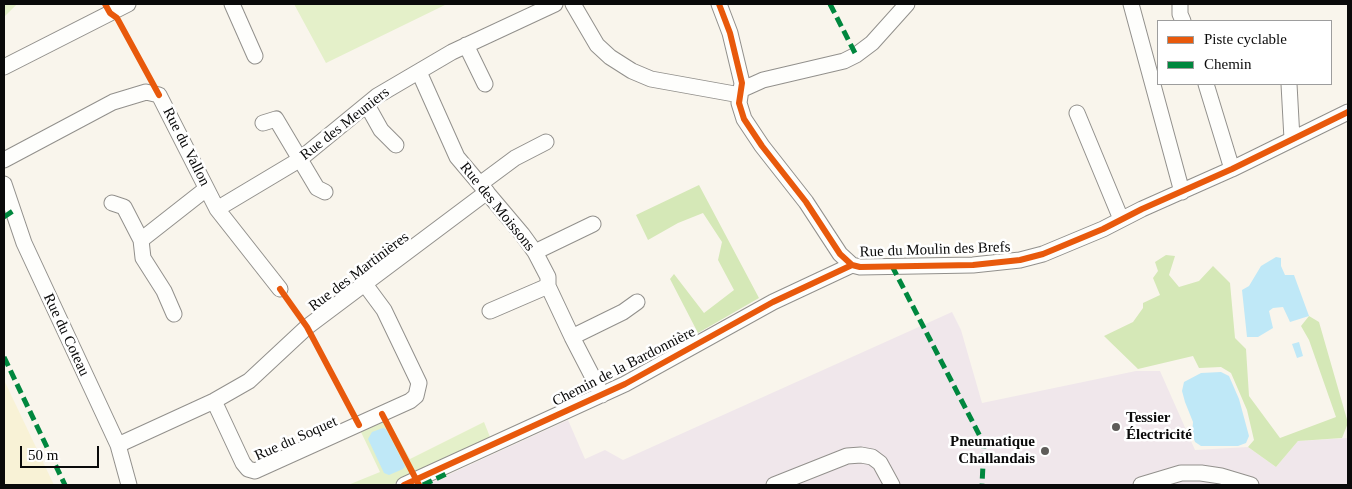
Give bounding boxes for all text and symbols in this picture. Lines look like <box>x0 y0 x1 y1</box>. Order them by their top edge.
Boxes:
legend <box>1157 20 1332 85</box>
text: Piste cyclable <box>1204 31 1287 47</box>
text: Chemin <box>1204 56 1252 72</box>
street label: Rue des Meuniers <box>297 84 393 164</box>
street label: Rue du Vallon <box>158 105 214 189</box>
street label: Rue des Moissons <box>456 159 538 255</box>
street label: Rue des Martinières <box>305 228 413 316</box>
street label: Rue du Moulin des Brefs <box>859 238 1011 262</box>
street label: Rue du Coteau <box>39 291 93 379</box>
street label: Chemin de la Bardonnière <box>550 323 698 411</box>
place label: Tessier Électricité <box>1126 409 1192 444</box>
street label: Rue du Soquet <box>252 413 340 465</box>
marker: Tessier Électricité <box>1110 421 1122 433</box>
place label: Pneumatique Challandais <box>950 433 1035 468</box>
scale bar <box>22 436 101 468</box>
marker: Pneumatique Challandais <box>1039 445 1051 457</box>
text: 50 m <box>28 447 58 463</box>

